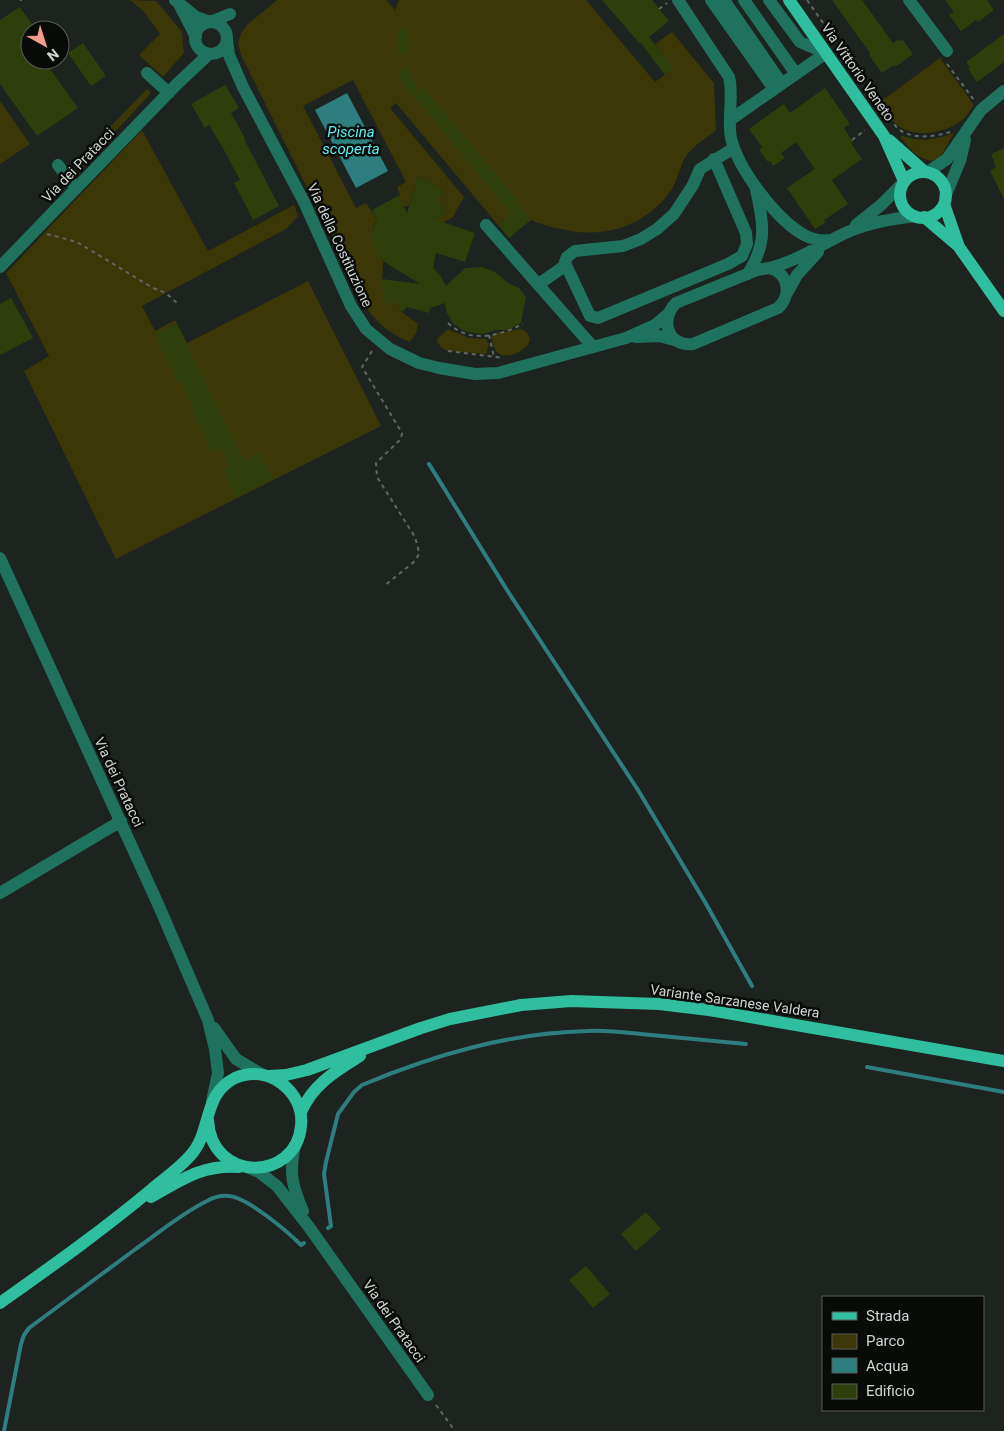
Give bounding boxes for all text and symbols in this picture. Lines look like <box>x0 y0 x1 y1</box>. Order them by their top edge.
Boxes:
north arrow <box>20 20 70 70</box>
street label: Via Vittorio Veneto <box>818 20 898 124</box>
text: N <box>44 46 62 64</box>
water label: Piscina scoperta <box>322 123 380 158</box>
street label: Via dei Pratacci <box>39 125 117 205</box>
street label: Via della Costituzione <box>304 181 376 309</box>
street label: Via dei Pratacci <box>91 735 147 829</box>
street label: Variante Sarzanese Valdera <box>649 981 821 1021</box>
street label: Via dei Pratacci <box>360 1277 428 1365</box>
legend <box>822 1296 984 1411</box>
text: Strada <box>866 1307 909 1325</box>
text: Parco <box>866 1332 905 1350</box>
text: Acqua <box>866 1357 909 1375</box>
text: Edificio <box>866 1382 915 1400</box>

